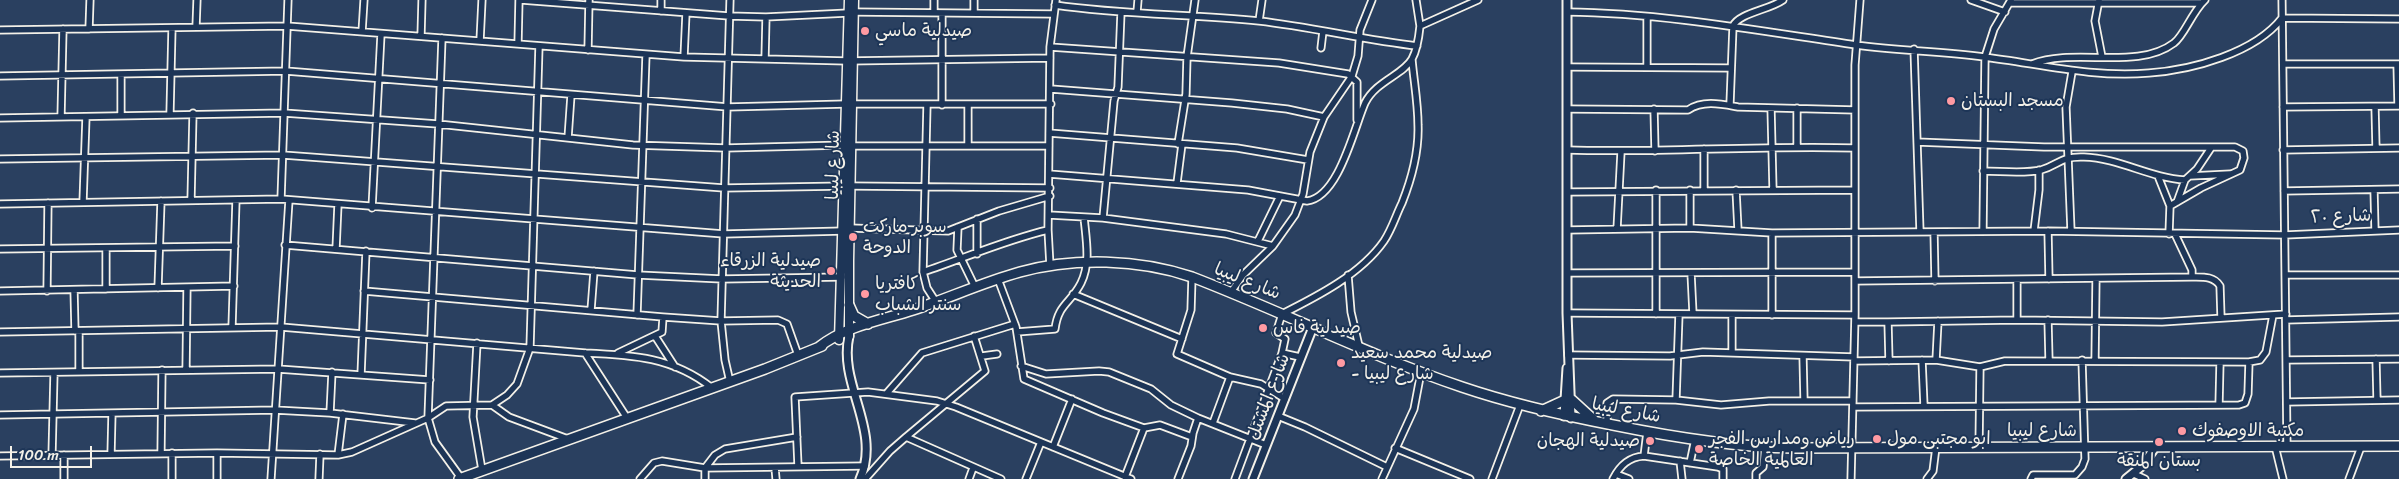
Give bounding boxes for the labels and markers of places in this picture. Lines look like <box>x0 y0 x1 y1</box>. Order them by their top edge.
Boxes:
place label: صيدلية ماسي <box>875 20 972 42</box>
marker: صيدلية ماسي <box>859 25 871 37</box>
place label: مسجد البستان <box>1961 90 2064 112</box>
marker: مسجد البستان <box>1945 95 1957 107</box>
place label: سوبر ماركت الدوحة <box>863 216 947 258</box>
marker: سوبر ماركت الدوحة <box>847 231 859 243</box>
place label: صيدلية الزرقاء الحديثة <box>720 250 821 292</box>
marker: صيدلية الزرقاء الحديثة <box>825 265 837 277</box>
place label: كافتريا سنتر الشباب <box>875 273 961 316</box>
marker: كافتريا سنتر الشباب <box>859 288 871 300</box>
place label: صيدلية فاس <box>1273 317 1361 339</box>
marker: صيدلية فاس <box>1257 322 1269 334</box>
place label: صيدلية محمد سعيد - شارع ليبيا <box>1351 342 1492 384</box>
marker: صيدلية محمد سعيد - شارع ليبيا <box>1335 357 1347 369</box>
place label: مكتبة الاوصفوك <box>2192 420 2304 442</box>
marker: مكتبة الاوصفوك <box>2176 425 2188 437</box>
place label: رياض ومدارس الفجر العالمية الخاصة <box>1709 428 1855 470</box>
place label: ابو مجتبى مول <box>1887 428 1991 450</box>
place label: صيدلية الهجان <box>1537 430 1640 452</box>
marker: ابو مجتبى مول <box>1871 433 1883 445</box>
marker: صيدلية الهجان <box>1644 435 1656 447</box>
marker: بستان المنقة <box>2153 436 2165 448</box>
marker: رياض ومدارس الفجر العالمية الخاصة <box>1693 443 1705 455</box>
place label: بستان المنقة <box>2117 450 2201 472</box>

